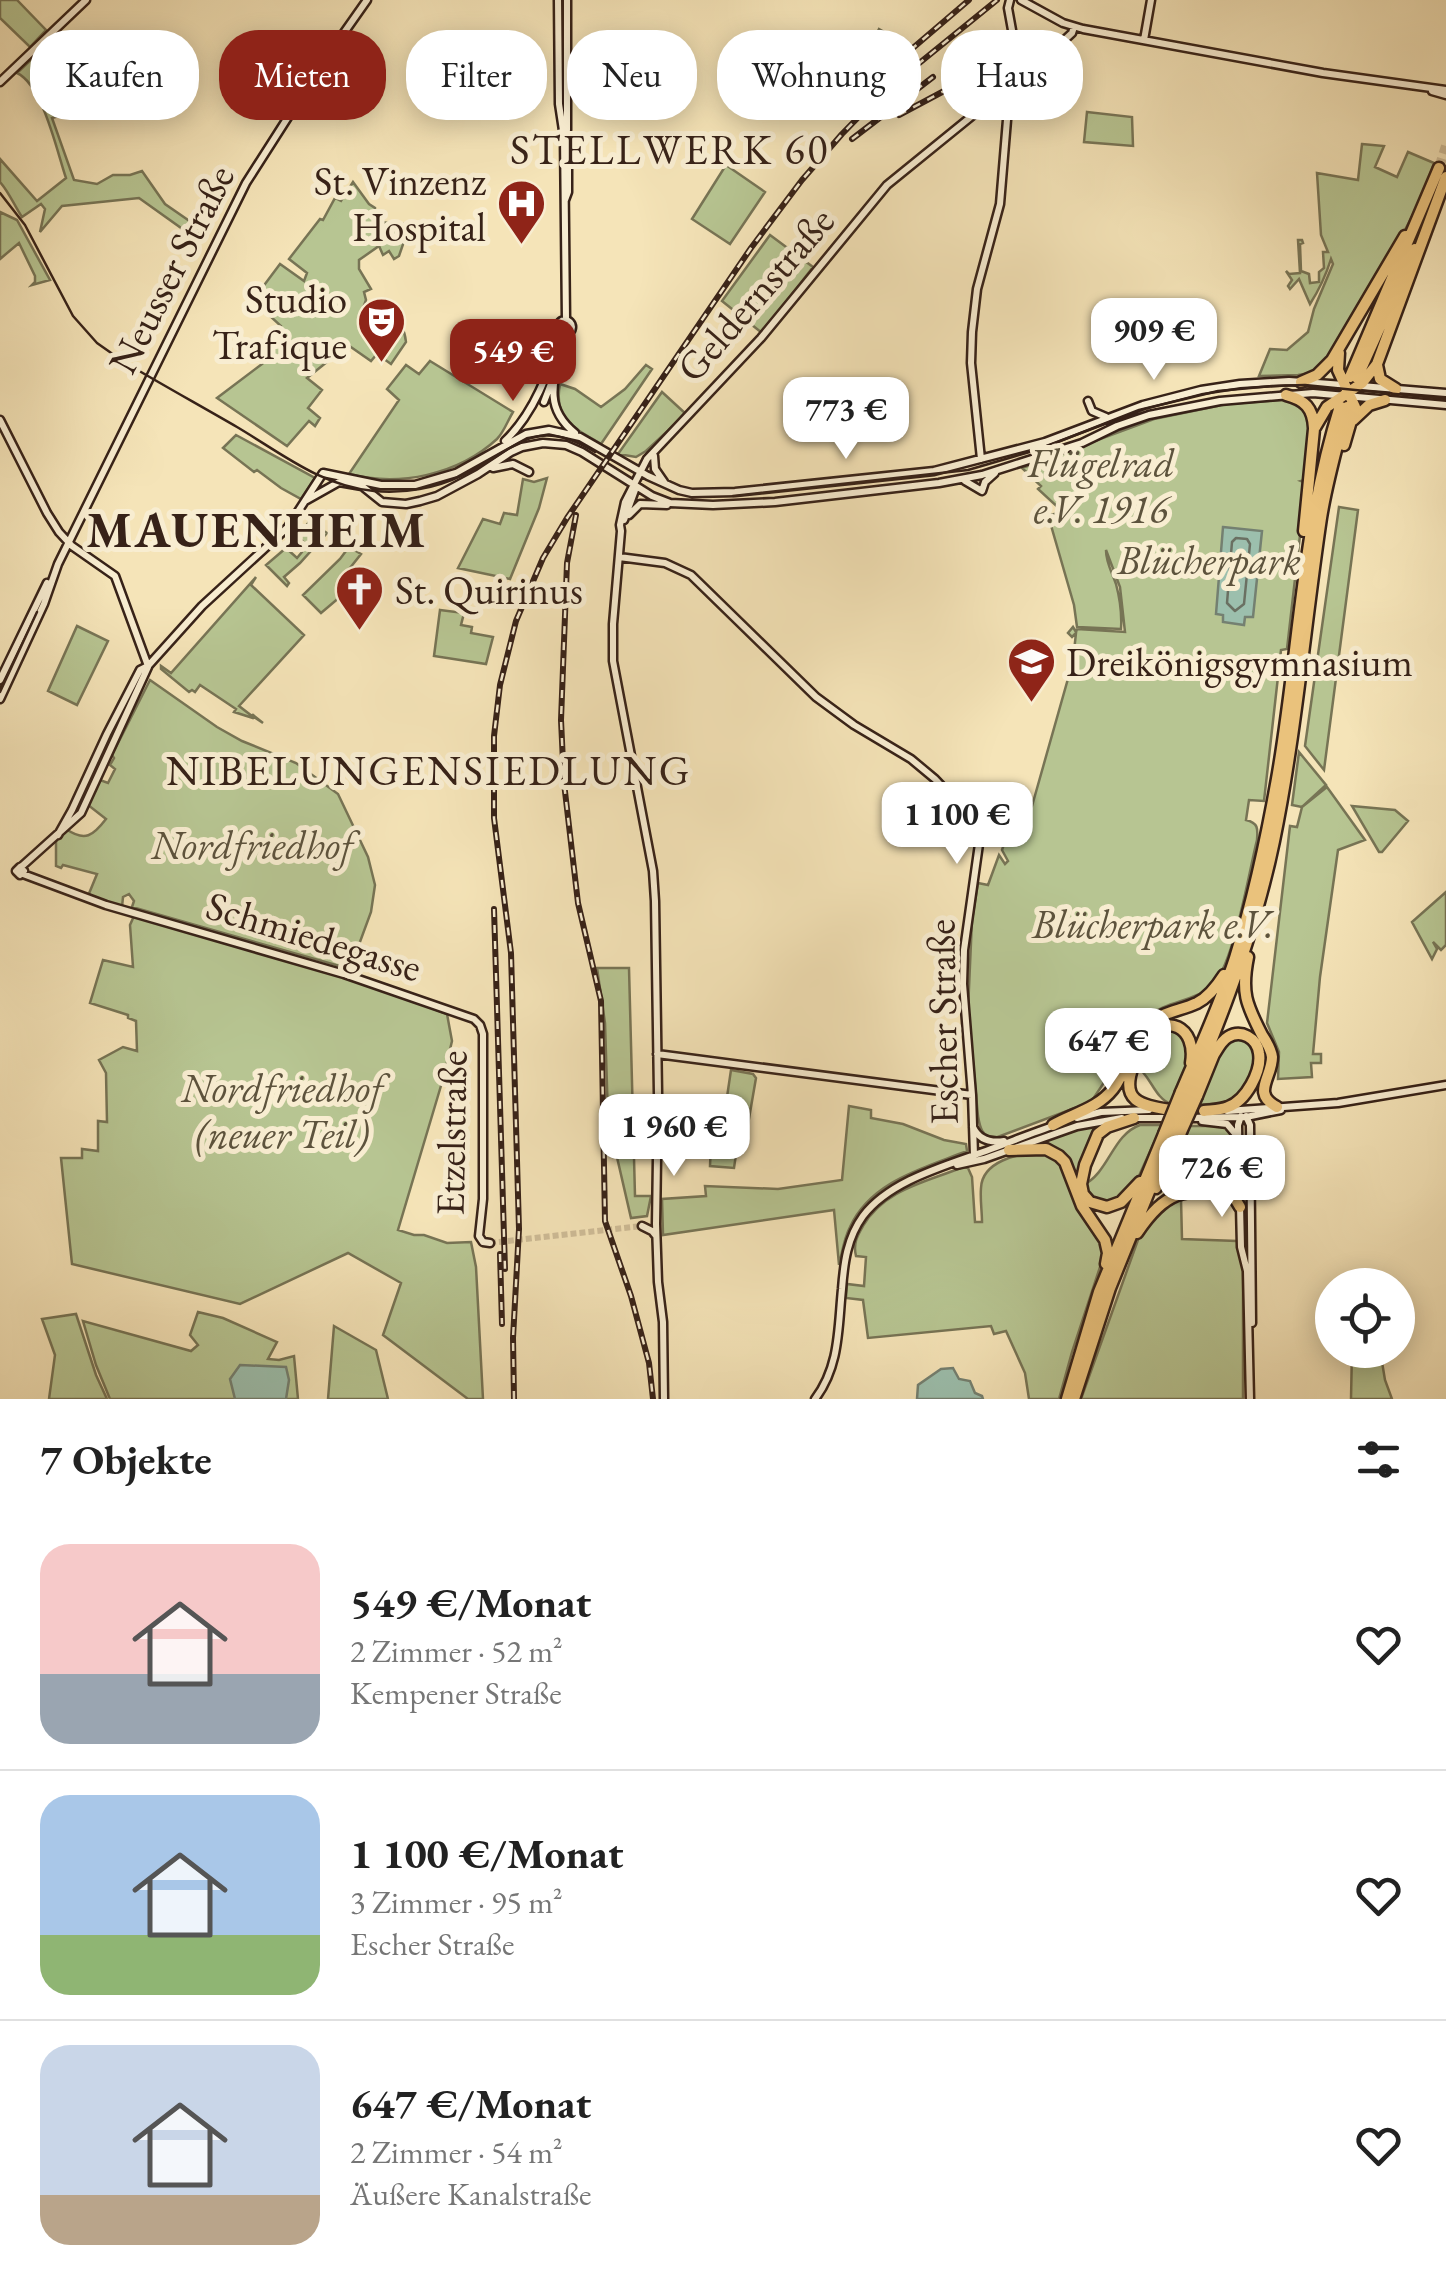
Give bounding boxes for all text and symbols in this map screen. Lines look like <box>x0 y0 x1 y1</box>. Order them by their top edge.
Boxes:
chip: Kaufen <box>30 30 199 120</box>
chip: Mieten <box>219 30 386 120</box>
chip: Filter <box>406 30 547 120</box>
chip: Neu <box>567 30 697 120</box>
chip: Wohnung <box>717 30 921 120</box>
chip: Haus <box>941 30 1083 120</box>
district label: STELLWERK 60 <box>510 122 830 177</box>
place label: St. Vinzenz Hospital <box>314 155 486 253</box>
street label: Neusser Straße <box>96 156 246 382</box>
hospital icon: St. Vinzenz Hospital <box>495 178 547 246</box>
street label: Geldernstraße <box>665 196 845 392</box>
place label: Studio Trafique <box>212 273 347 371</box>
theatre icon: Studio Trafique <box>356 296 408 364</box>
pin: 909 € <box>1084 298 1224 383</box>
text: 909 € <box>1113 309 1195 351</box>
pin: 549 € <box>443 319 583 404</box>
text: 549 € <box>472 330 554 372</box>
pin: 773 € <box>776 377 916 462</box>
text: 773 € <box>805 388 887 430</box>
park label: Flügelrad e.V. 1916 <box>1027 437 1175 535</box>
district label: MAUENHEIM <box>86 497 428 562</box>
park label: Blücherpark <box>1116 534 1301 586</box>
church icon: St. Quirinus <box>334 564 386 632</box>
place label: St. Quirinus <box>395 564 583 616</box>
school or university icon: Dreikönigsgymnasium <box>1005 636 1057 704</box>
place label: Dreikönigsgymnasium <box>1066 636 1413 688</box>
district label: NIBELUNGENSIEDLUNG <box>166 743 692 798</box>
pin: 1 100 € <box>865 782 1049 867</box>
text: 1 100 € <box>904 793 1010 835</box>
park label: Nordfriedhof <box>150 819 361 871</box>
street label: Schmiedegasse <box>200 879 428 993</box>
park label: Blücherpark e.V. <box>1031 898 1275 950</box>
street label: Escher Straße <box>914 919 970 1125</box>
pin: 647 € <box>1038 1008 1178 1093</box>
text: 647 € <box>1067 1019 1149 1061</box>
street label: Etzelstraße <box>424 1050 478 1216</box>
park label: Nordfriedhof (neuer Teil) <box>180 1062 391 1160</box>
pin: 1 960 € <box>582 1094 766 1179</box>
text: 1 960 € <box>621 1105 727 1147</box>
pin: 726 € <box>1152 1135 1292 1220</box>
text: 726 € <box>1181 1146 1263 1188</box>
map controls <box>1315 1268 1415 1368</box>
button: locate <box>1315 1268 1415 1368</box>
text: 7 Objekte <box>40 1432 212 1487</box>
icon: filters <box>1351 1432 1406 1487</box>
text: 549 €/Monat <box>350 1575 591 1630</box>
icon: home <box>120 1584 240 1704</box>
icon: heart <box>1351 1617 1406 1672</box>
text: 2 Zimmer · 52 m² <box>350 1630 563 1672</box>
text: Kempener Straße <box>350 1672 562 1714</box>
text: 1 100 €/Monat <box>350 1826 624 1881</box>
icon: home <box>120 1835 240 1955</box>
icon: heart <box>1351 1868 1406 1923</box>
text: 3 Zimmer · 95 m² <box>350 1881 563 1923</box>
text: Escher Straße <box>350 1923 514 1965</box>
text: 647 €/Monat <box>350 2076 591 2131</box>
icon: home <box>120 2085 240 2205</box>
icon: heart <box>1351 2118 1406 2173</box>
text: 2 Zimmer · 54 m² <box>350 2131 563 2173</box>
text: Äußere Kanalstraße <box>350 2173 592 2215</box>

